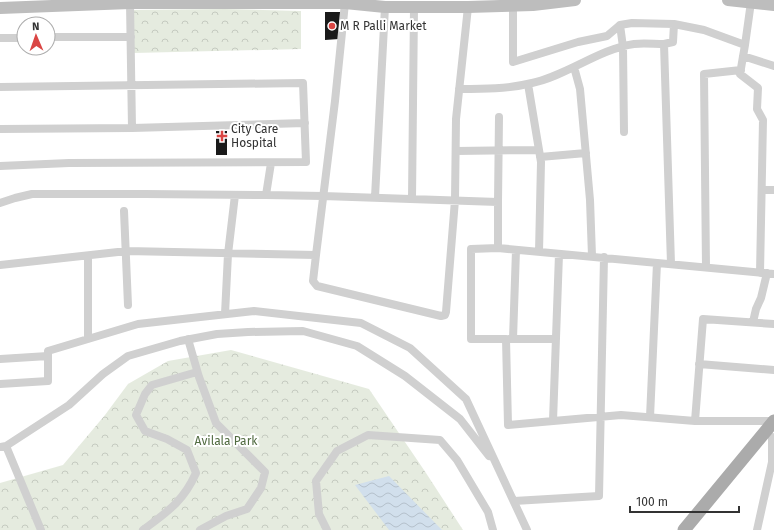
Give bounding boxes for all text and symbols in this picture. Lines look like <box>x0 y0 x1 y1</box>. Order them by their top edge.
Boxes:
north arrow <box>16 16 56 56</box>
place label: M R Palli Market <box>340 19 427 33</box>
text: N <box>32 20 40 33</box>
marker: M R Palli Market <box>327 21 337 31</box>
place label: City Care Hospital <box>231 122 278 150</box>
marker: City Care Hospital <box>216 130 228 142</box>
park label: Avilala Park <box>195 434 258 448</box>
scale bar <box>630 488 739 514</box>
text: 100 m <box>636 495 668 509</box>

